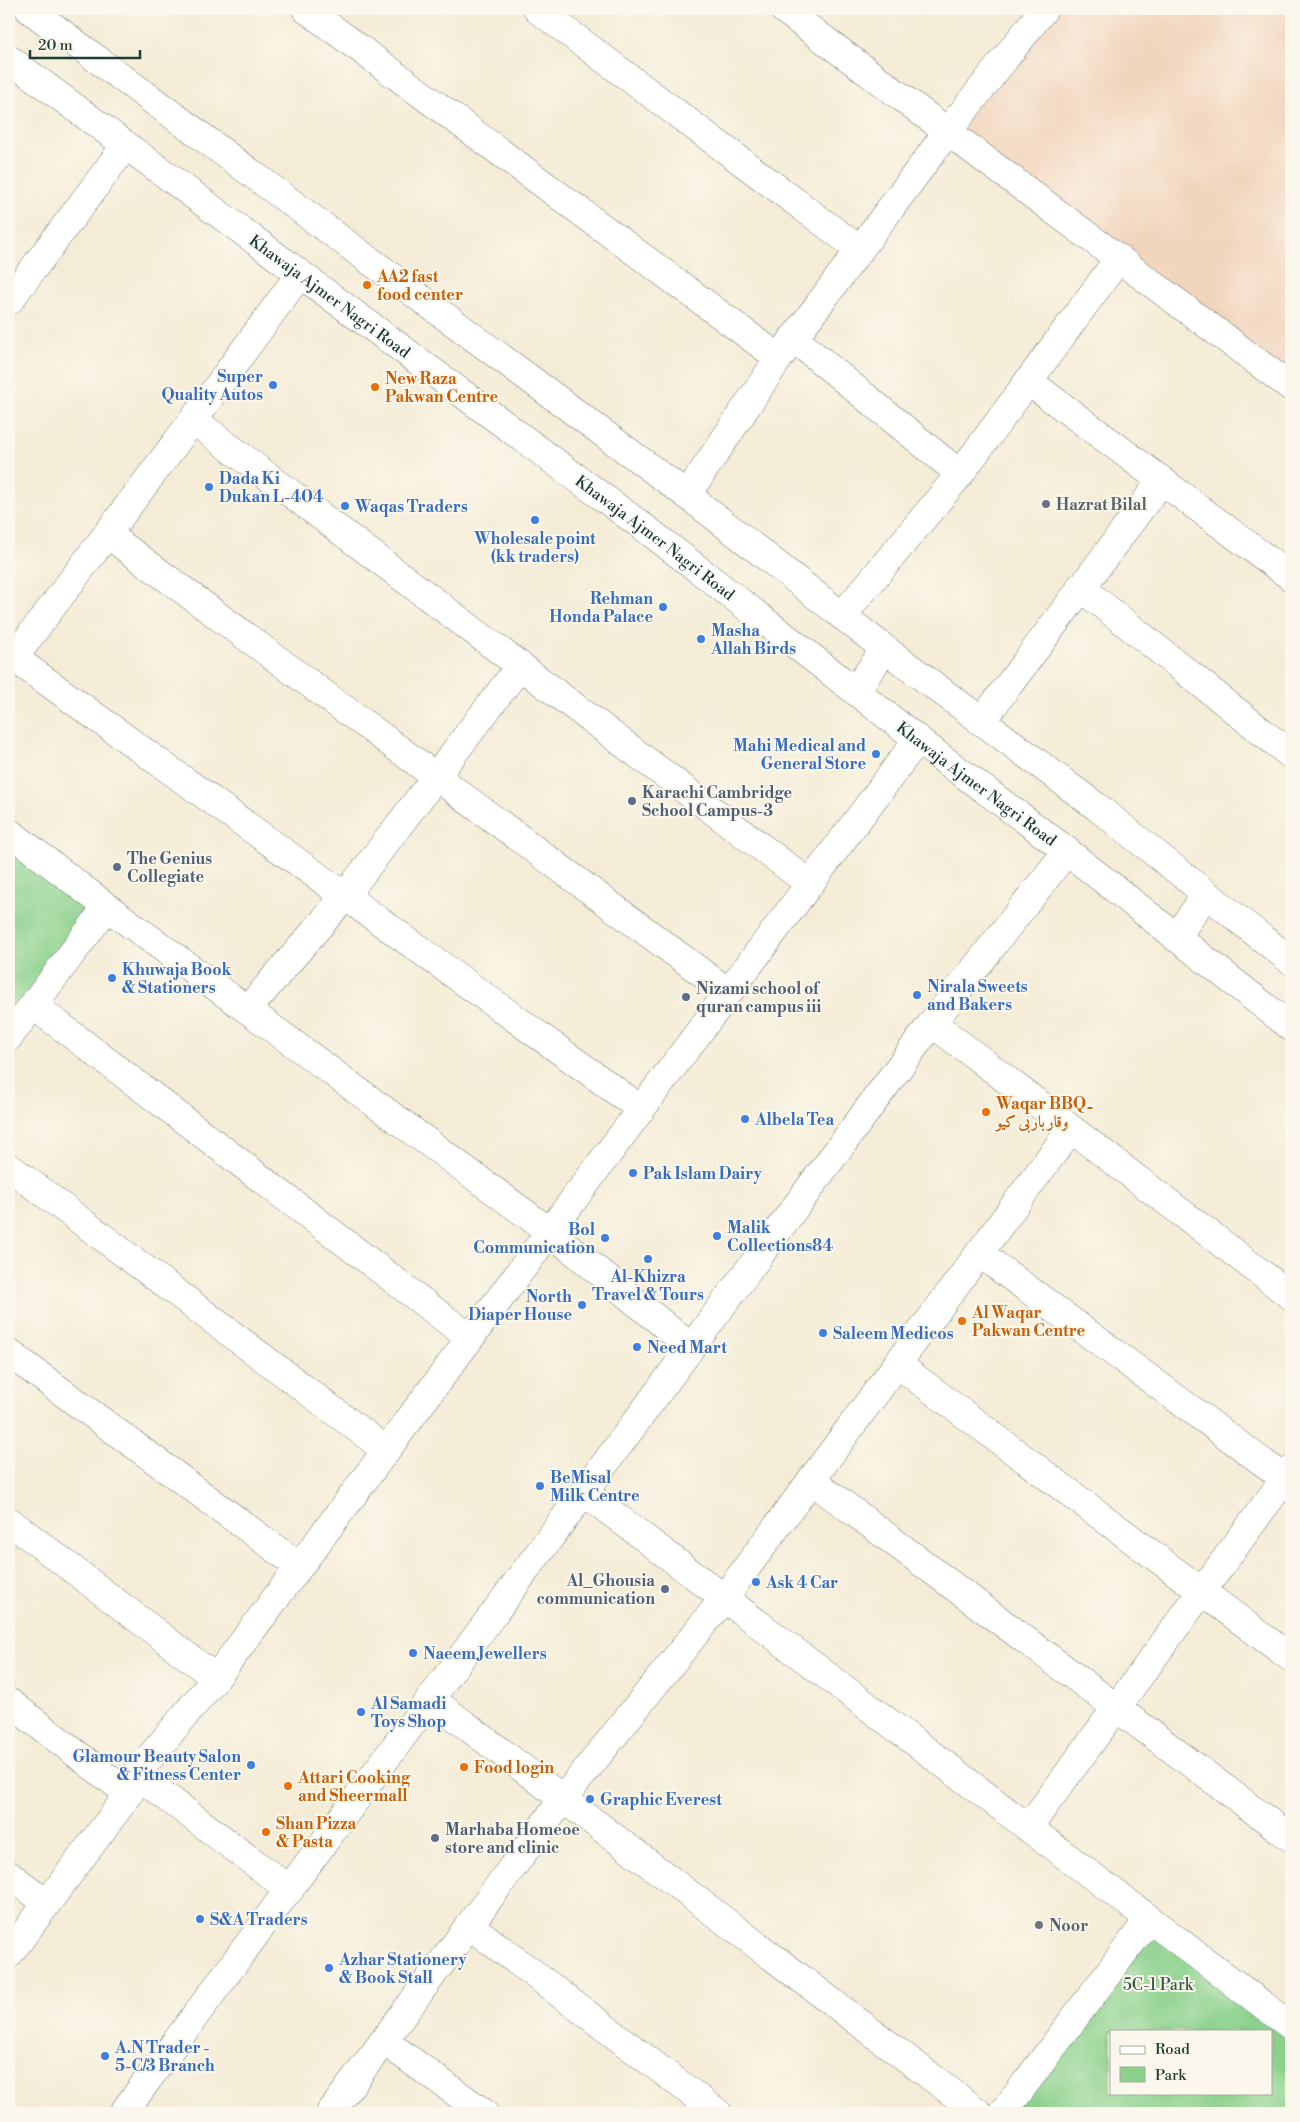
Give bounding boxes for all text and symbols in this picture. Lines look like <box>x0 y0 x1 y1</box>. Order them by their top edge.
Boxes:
scale bar <box>30 28 140 60</box>
text: 20 m <box>38 36 73 55</box>
street label: Khawaja Ajmer Nagri Road <box>245 231 414 363</box>
place label: AA2 fast food center <box>376 267 463 305</box>
marker: AA2 fast food center <box>361 279 373 291</box>
place label: Super Quality Autos <box>161 367 263 405</box>
place label: New Raza Pakwan Centre <box>385 369 499 407</box>
marker: Super Quality Autos <box>267 379 279 391</box>
marker: New Raza Pakwan Centre <box>369 381 381 393</box>
place label: Dada Ki Dukan L-404 <box>219 469 324 507</box>
street label: Khawaja Ajmer Nagri Road <box>571 471 738 605</box>
marker: Dada Ki Dukan L-404 <box>203 481 215 493</box>
place label: Hazrat Bilal <box>1056 495 1147 515</box>
place label: Waqas Traders <box>354 497 468 517</box>
marker: Hazrat Bilal <box>1040 498 1052 510</box>
marker: Waqas Traders <box>339 500 351 512</box>
marker: Wholesale point (kk traders) <box>529 514 541 526</box>
place label: Wholesale point (kk traders) <box>473 529 596 567</box>
place label: Rehman Honda Palace <box>549 589 653 627</box>
marker: Rehman Honda Palace <box>657 601 669 613</box>
place label: Masha Allah Birds <box>710 621 796 659</box>
marker: Masha Allah Birds <box>695 633 707 645</box>
street label: Khawaja Ajmer Nagri Road <box>892 718 1060 851</box>
place label: Mahi Medical and General Store <box>733 736 866 774</box>
marker: Mahi Medical and General Store <box>870 748 882 760</box>
place label: Karachi Cambridge School Campus-3 <box>642 783 793 821</box>
marker: Karachi Cambridge School Campus-3 <box>626 795 638 807</box>
place label: The Genius Collegiate <box>127 849 212 887</box>
marker: The Genius Collegiate <box>111 861 123 873</box>
place label: Khuwaja Book & Stationers <box>122 960 233 998</box>
marker: Khuwaja Book & Stationers <box>106 972 118 984</box>
place label: Nirala Sweets and Bakers <box>927 977 1028 1015</box>
place label: Nizami school of quran campus iii <box>696 979 821 1017</box>
marker: Nirala Sweets and Bakers <box>911 989 923 1001</box>
marker: Nizami school of quran campus iii <box>680 991 692 1003</box>
place label: Waqar BBQ۔ وقار باربی کیو <box>994 1094 1094 1133</box>
marker: Waqar BBQ۔ وقار باربی کیو <box>980 1106 992 1118</box>
place label: Albela Tea <box>754 1110 834 1130</box>
marker: Albela Tea <box>739 1113 751 1125</box>
place label: Pak Islam Dairy <box>643 1164 763 1184</box>
marker: Pak Islam Dairy <box>627 1167 639 1179</box>
place label: Malik Collections84 <box>727 1218 834 1256</box>
place label: Bol Communication <box>473 1220 596 1258</box>
marker: Malik Collections84 <box>711 1230 723 1242</box>
marker: Bol Communication <box>599 1232 611 1244</box>
marker: Al-Khizra Travel & Tours <box>642 1253 654 1265</box>
place label: Al-Khizra Travel & Tours <box>592 1267 704 1305</box>
place label: North Diaper House <box>468 1287 572 1325</box>
marker: North Diaper House <box>576 1299 588 1311</box>
place label: Al Waqar Pakwan Centre <box>971 1303 1086 1341</box>
marker: Al Waqar Pakwan Centre <box>956 1315 968 1327</box>
place label: Saleem Medicos <box>833 1324 954 1344</box>
marker: Saleem Medicos <box>817 1327 829 1339</box>
place label: Need Mart <box>647 1338 727 1358</box>
marker: Need Mart <box>631 1341 643 1353</box>
place label: BeMisal Milk Centre <box>550 1468 640 1506</box>
marker: BeMisal Milk Centre <box>534 1480 546 1492</box>
place label: Al_Ghousia communication <box>536 1571 655 1609</box>
place label: Ask 4 Car <box>765 1573 838 1593</box>
marker: Ask 4 Car <box>750 1576 762 1588</box>
marker: Al_Ghousia communication <box>659 1583 671 1595</box>
place label: Naeem Jewellers <box>423 1644 547 1664</box>
marker: Naeem Jewellers <box>407 1647 419 1659</box>
place label: Al Samadi Toys Shop <box>370 1694 446 1732</box>
marker: Al Samadi Toys Shop <box>355 1706 367 1718</box>
place label: Glamour Beauty Salon & Fitness Center <box>72 1747 241 1785</box>
place label: Food login <box>474 1758 554 1778</box>
marker: Glamour Beauty Salon & Fitness Center <box>245 1759 257 1771</box>
marker: Food login <box>458 1761 470 1773</box>
place label: Attari Cooking and Sheermall <box>297 1768 411 1806</box>
marker: Attari Cooking and Sheermall <box>282 1780 294 1792</box>
place label: Graphic Everest <box>600 1790 722 1810</box>
marker: Graphic Everest <box>584 1793 596 1805</box>
place label: Shan Pizza & Pasta <box>276 1814 357 1852</box>
place label: Marhaba Homeoe store and clinic <box>445 1820 580 1858</box>
marker: Shan Pizza & Pasta <box>260 1826 272 1838</box>
marker: Marhaba Homeoe store and clinic <box>429 1832 441 1844</box>
place label: S&A Traders <box>210 1910 308 1930</box>
marker: S&A Traders <box>194 1913 206 1925</box>
place label: Noor <box>1049 1916 1088 1936</box>
marker: Noor <box>1033 1919 1045 1931</box>
place label: Azhar Stationery & Book Stall <box>338 1950 468 1988</box>
marker: Azhar Stationery & Book Stall <box>323 1962 335 1974</box>
park label: 5C-1 Park <box>1123 1975 1195 1995</box>
legend <box>1110 2030 1272 2094</box>
place label: A.N Trader - 5-C/3 Branch <box>114 2038 215 2076</box>
text: Road <box>1155 2040 1190 2059</box>
marker: A.N Trader - 5-C/3 Branch <box>99 2050 111 2062</box>
text: Park <box>1155 2066 1187 2085</box>

